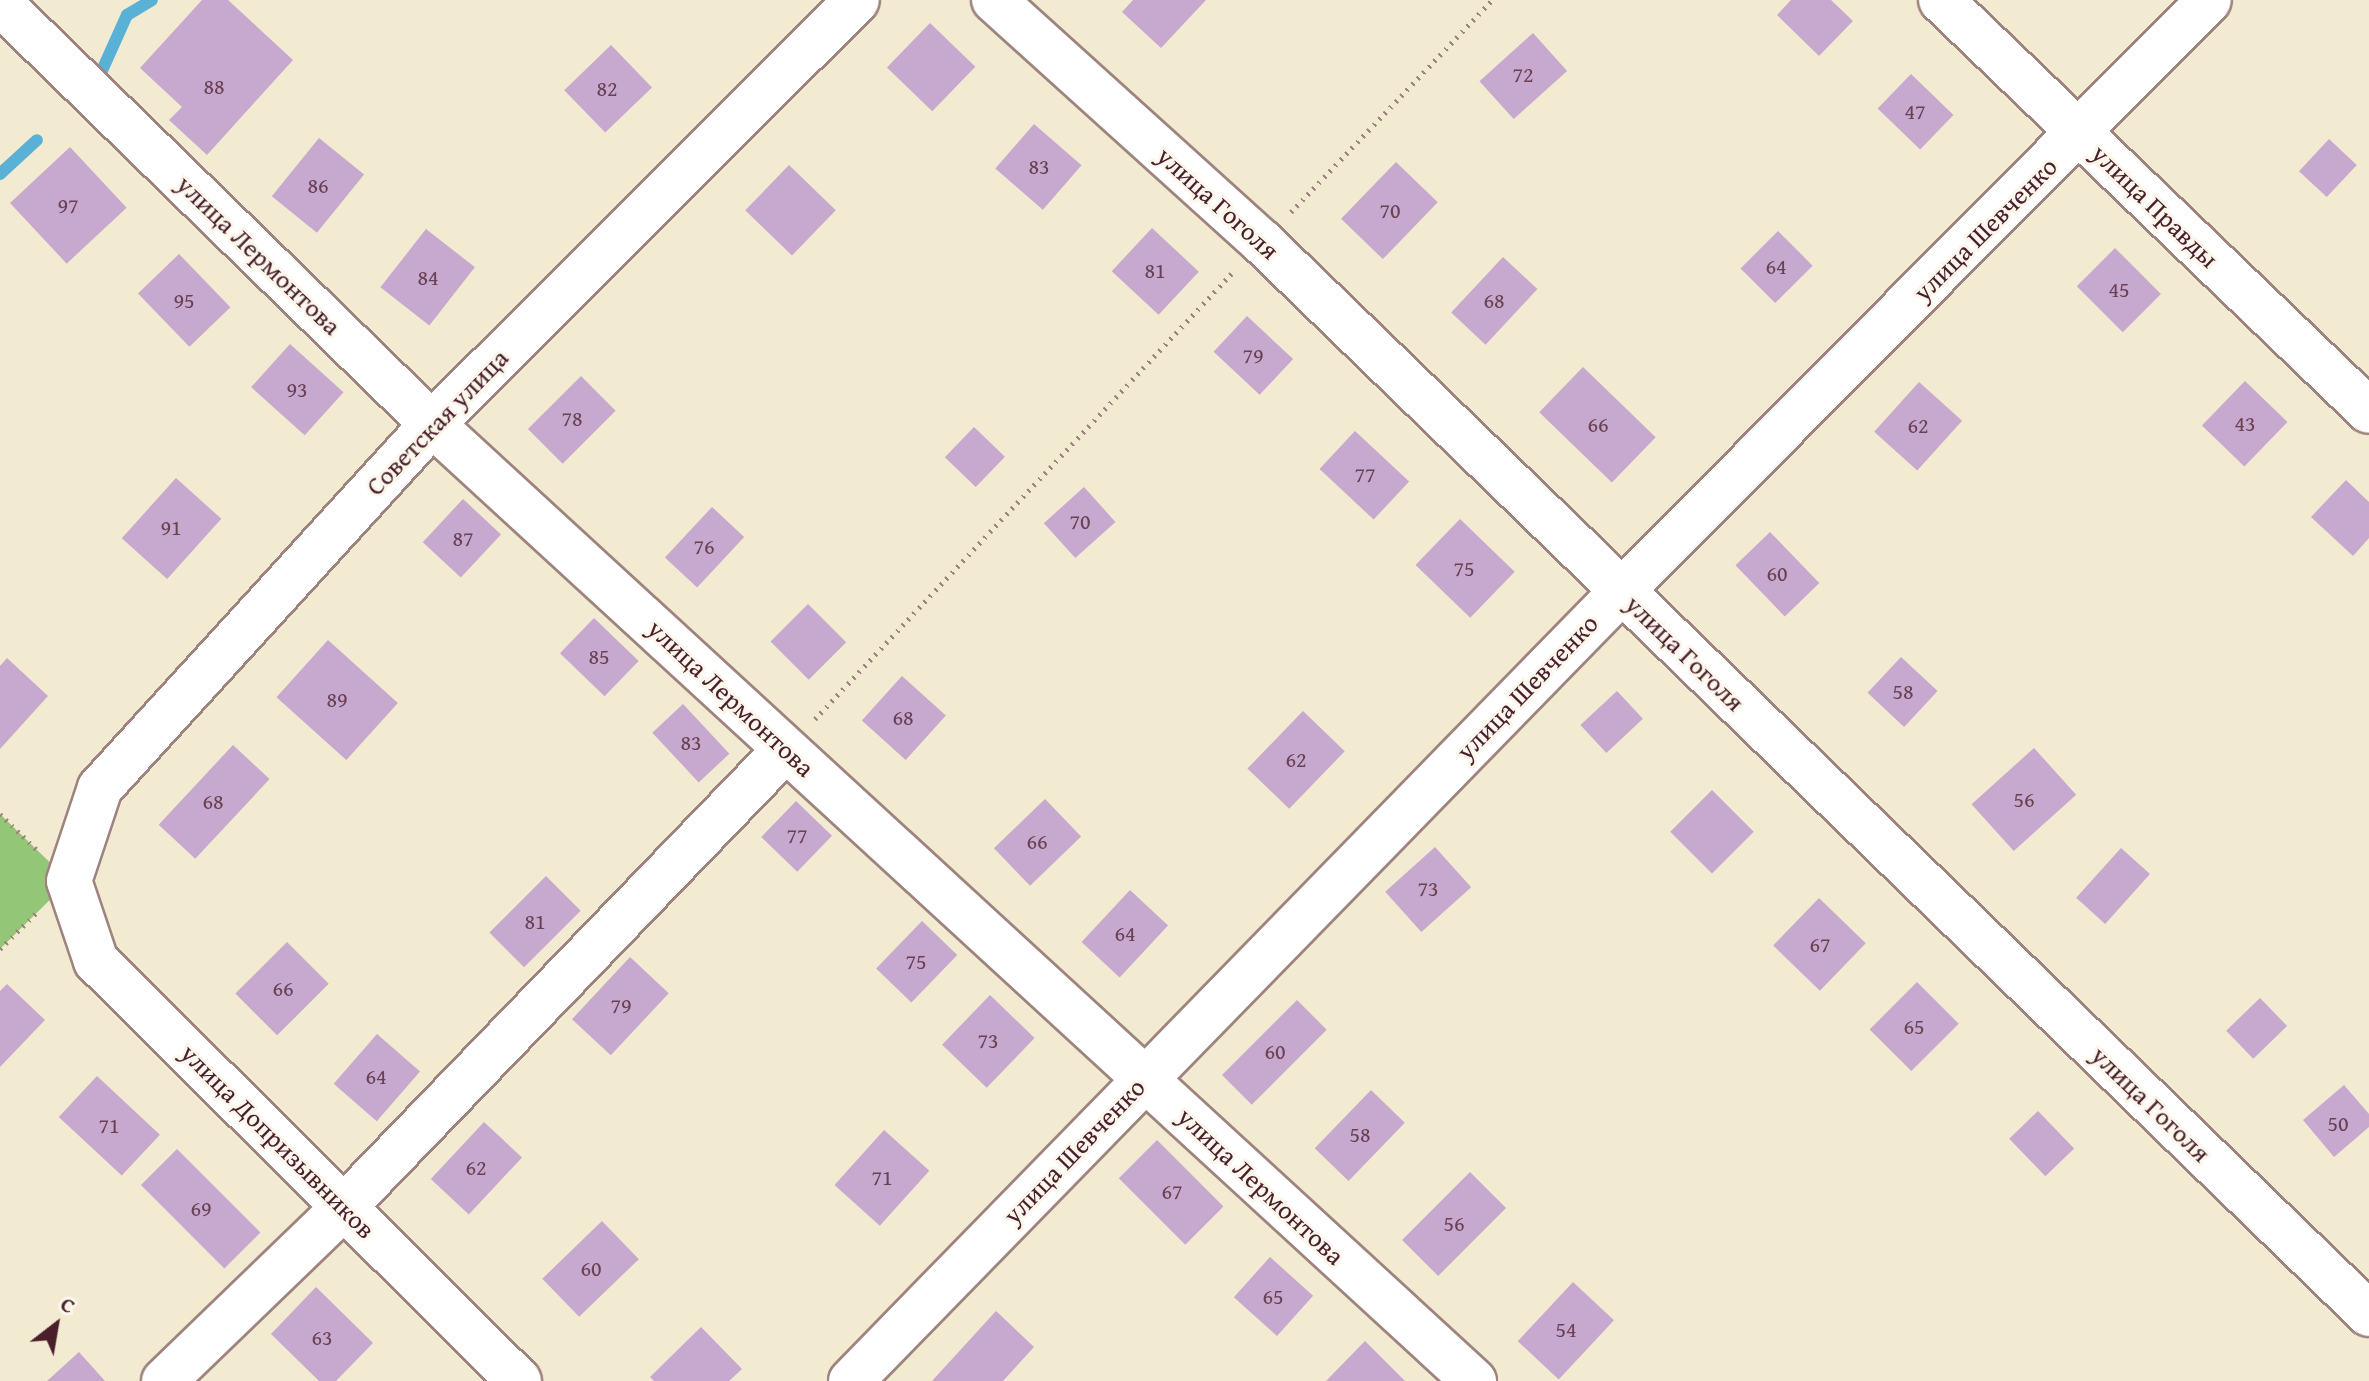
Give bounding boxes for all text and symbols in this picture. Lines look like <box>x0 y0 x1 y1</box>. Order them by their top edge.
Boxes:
house number: 72 <box>1512 62 1534 88</box>
house number: 88 <box>203 74 225 100</box>
house number: 82 <box>596 76 618 102</box>
house number: 47 <box>1904 99 1926 125</box>
street label: улица Правды <box>2085 138 2225 274</box>
street label: улица Гоголя <box>1151 140 1285 266</box>
street label: улица Шевченко <box>1907 151 2063 307</box>
house number: 83 <box>1028 154 1050 180</box>
street label: улица Лермонтова <box>170 169 348 341</box>
house number: 86 <box>307 173 329 199</box>
house number: 97 <box>57 193 79 219</box>
house number: 70 <box>1379 198 1401 224</box>
house number: 64 <box>1765 254 1787 280</box>
house number: 81 <box>1144 258 1166 284</box>
house number: 84 <box>417 265 439 291</box>
house number: 45 <box>2108 277 2130 303</box>
house number: 95 <box>173 288 195 314</box>
house number: 68 <box>1483 288 1505 314</box>
street label: Советская улица <box>359 342 515 502</box>
house number: 79 <box>1242 343 1264 369</box>
house number: 93 <box>286 377 308 403</box>
house number: 78 <box>561 406 583 432</box>
house number: 43 <box>2234 411 2256 437</box>
house number: 66 <box>1587 412 1609 438</box>
house number: 62 <box>1907 413 1929 439</box>
house number: 77 <box>1354 462 1376 488</box>
house number: 70 <box>1069 509 1091 535</box>
house number: 91 <box>160 515 182 541</box>
house number: 87 <box>452 526 474 552</box>
house number: 76 <box>693 534 715 560</box>
house number: 75 <box>1453 556 1475 582</box>
house number: 60 <box>1766 561 1788 587</box>
street label: улица Гоголя <box>1619 588 1751 718</box>
street label: улица Шевченко <box>1450 608 1604 766</box>
street label: улица Лермонтова <box>641 613 821 783</box>
house number: 85 <box>588 644 610 670</box>
house number: 58 <box>1892 679 1914 705</box>
house number: 89 <box>326 687 348 713</box>
house number: 68 <box>892 705 914 731</box>
house number: 83 <box>680 730 702 756</box>
house number: 62 <box>1285 747 1307 773</box>
house number: 56 <box>2013 787 2035 813</box>
house number: 68 <box>202 789 224 815</box>
house number: 77 <box>786 823 808 849</box>
house number: 66 <box>1026 829 1048 855</box>
house number: 73 <box>1417 876 1439 902</box>
house number: 81 <box>524 909 546 935</box>
house number: 64 <box>1114 921 1136 947</box>
house number: 67 <box>1809 932 1831 958</box>
house number: 75 <box>905 949 927 975</box>
house number: 66 <box>272 976 294 1002</box>
house number: 79 <box>610 993 632 1019</box>
house number: 65 <box>1903 1014 1925 1040</box>
house number: 73 <box>977 1028 999 1054</box>
street label: улица Допризывников <box>174 1037 382 1245</box>
house number: 60 <box>1264 1039 1286 1065</box>
street label: улица Гоголя <box>2085 1039 2217 1169</box>
house number: 64 <box>365 1064 387 1090</box>
street label: улица Шевченко <box>997 1072 1151 1230</box>
street label: улица Лермонтова <box>1171 1101 1351 1271</box>
house number: 50 <box>2327 1111 2349 1137</box>
house number: 71 <box>98 1113 120 1139</box>
house number: 58 <box>1349 1122 1371 1148</box>
house number: 62 <box>465 1155 487 1181</box>
house number: 71 <box>871 1165 893 1191</box>
house number: 67 <box>1161 1179 1183 1205</box>
house number: 69 <box>190 1196 212 1222</box>
house number: 56 <box>1443 1211 1465 1237</box>
house number: 60 <box>580 1256 602 1282</box>
house number: 65 <box>1262 1284 1284 1310</box>
north arrow <box>16 1285 96 1365</box>
text: С <box>55 1288 82 1321</box>
house number: 54 <box>1555 1317 1577 1343</box>
house number: 63 <box>311 1325 333 1351</box>

